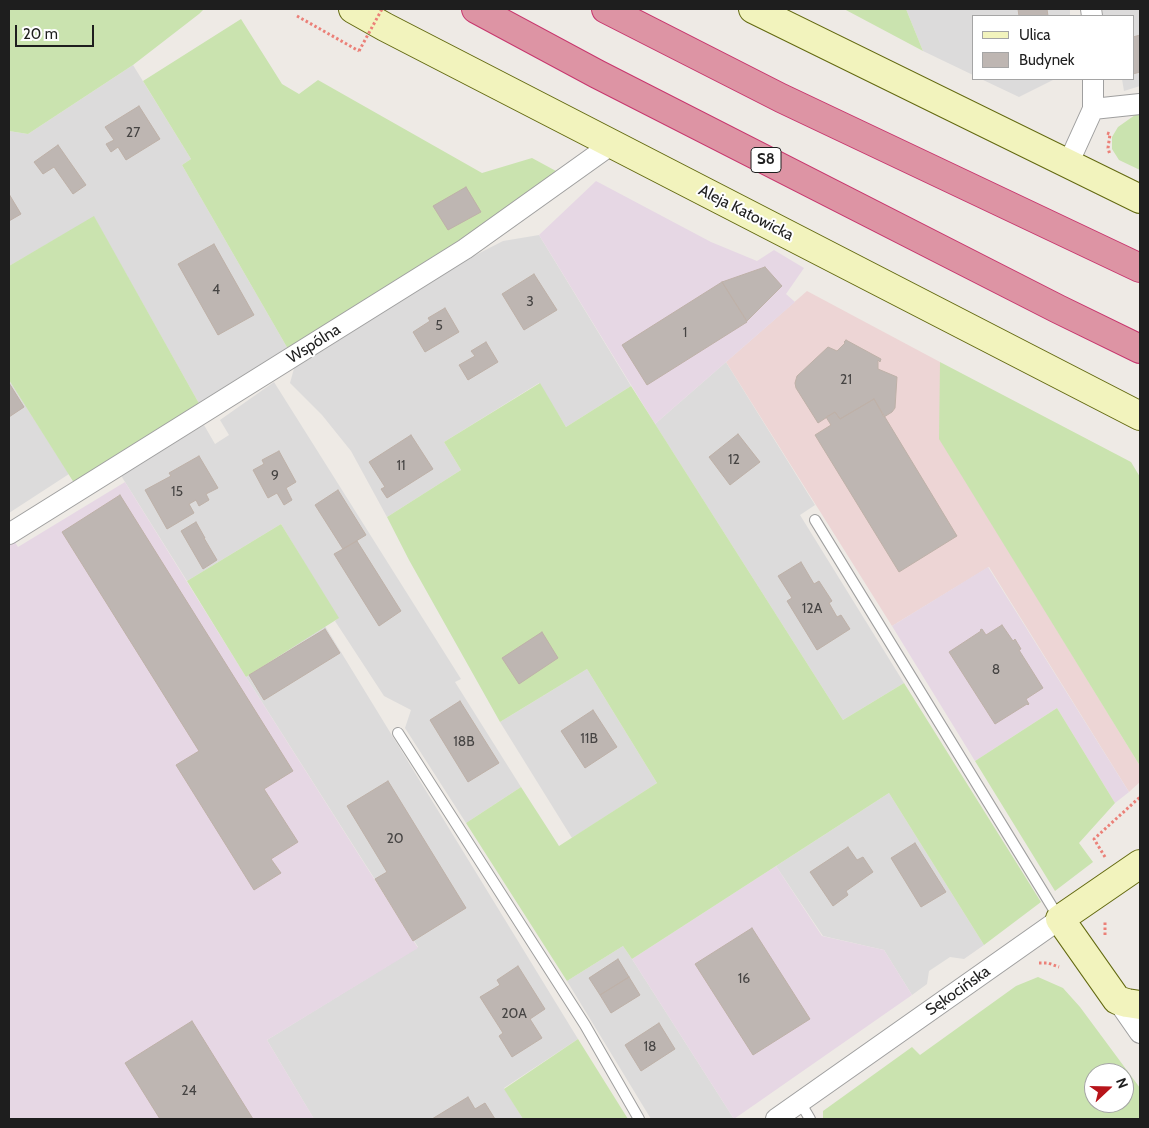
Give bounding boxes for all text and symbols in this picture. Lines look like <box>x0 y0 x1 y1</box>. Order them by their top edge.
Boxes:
scale bar <box>18 15 96 47</box>
legend <box>972 15 1134 80</box>
text: 20 m <box>23 25 58 43</box>
text: Ulica <box>1019 26 1050 44</box>
text: Budynek <box>1019 51 1074 69</box>
house number: 27 <box>126 125 140 141</box>
road number: S8 <box>751 148 781 172</box>
street label: Aleja Katowicka <box>695 181 797 245</box>
house number: 4 <box>212 282 220 298</box>
house number: 3 <box>526 294 534 310</box>
house number: 5 <box>435 318 443 334</box>
street label: Wspólna <box>284 320 344 368</box>
house number: 1 <box>683 325 687 341</box>
house number: 21 <box>840 372 852 388</box>
house number: 12 <box>728 452 740 468</box>
house number: 11 <box>396 458 406 474</box>
house number: 9 <box>271 468 279 484</box>
house number: 15 <box>171 484 183 500</box>
house number: 12A <box>802 601 822 617</box>
house number: 8 <box>992 662 1000 678</box>
house number: 11B <box>580 731 598 747</box>
house number: 18B <box>453 734 475 750</box>
house number: 20 <box>386 831 404 847</box>
street label: Sękocińska <box>922 962 994 1020</box>
house number: 16 <box>738 971 750 987</box>
house number: 20A <box>501 1006 527 1022</box>
house number: 18 <box>643 1039 657 1055</box>
north arrow <box>1084 1063 1134 1113</box>
text: N <box>1112 1075 1132 1091</box>
house number: 24 <box>181 1083 197 1099</box>

